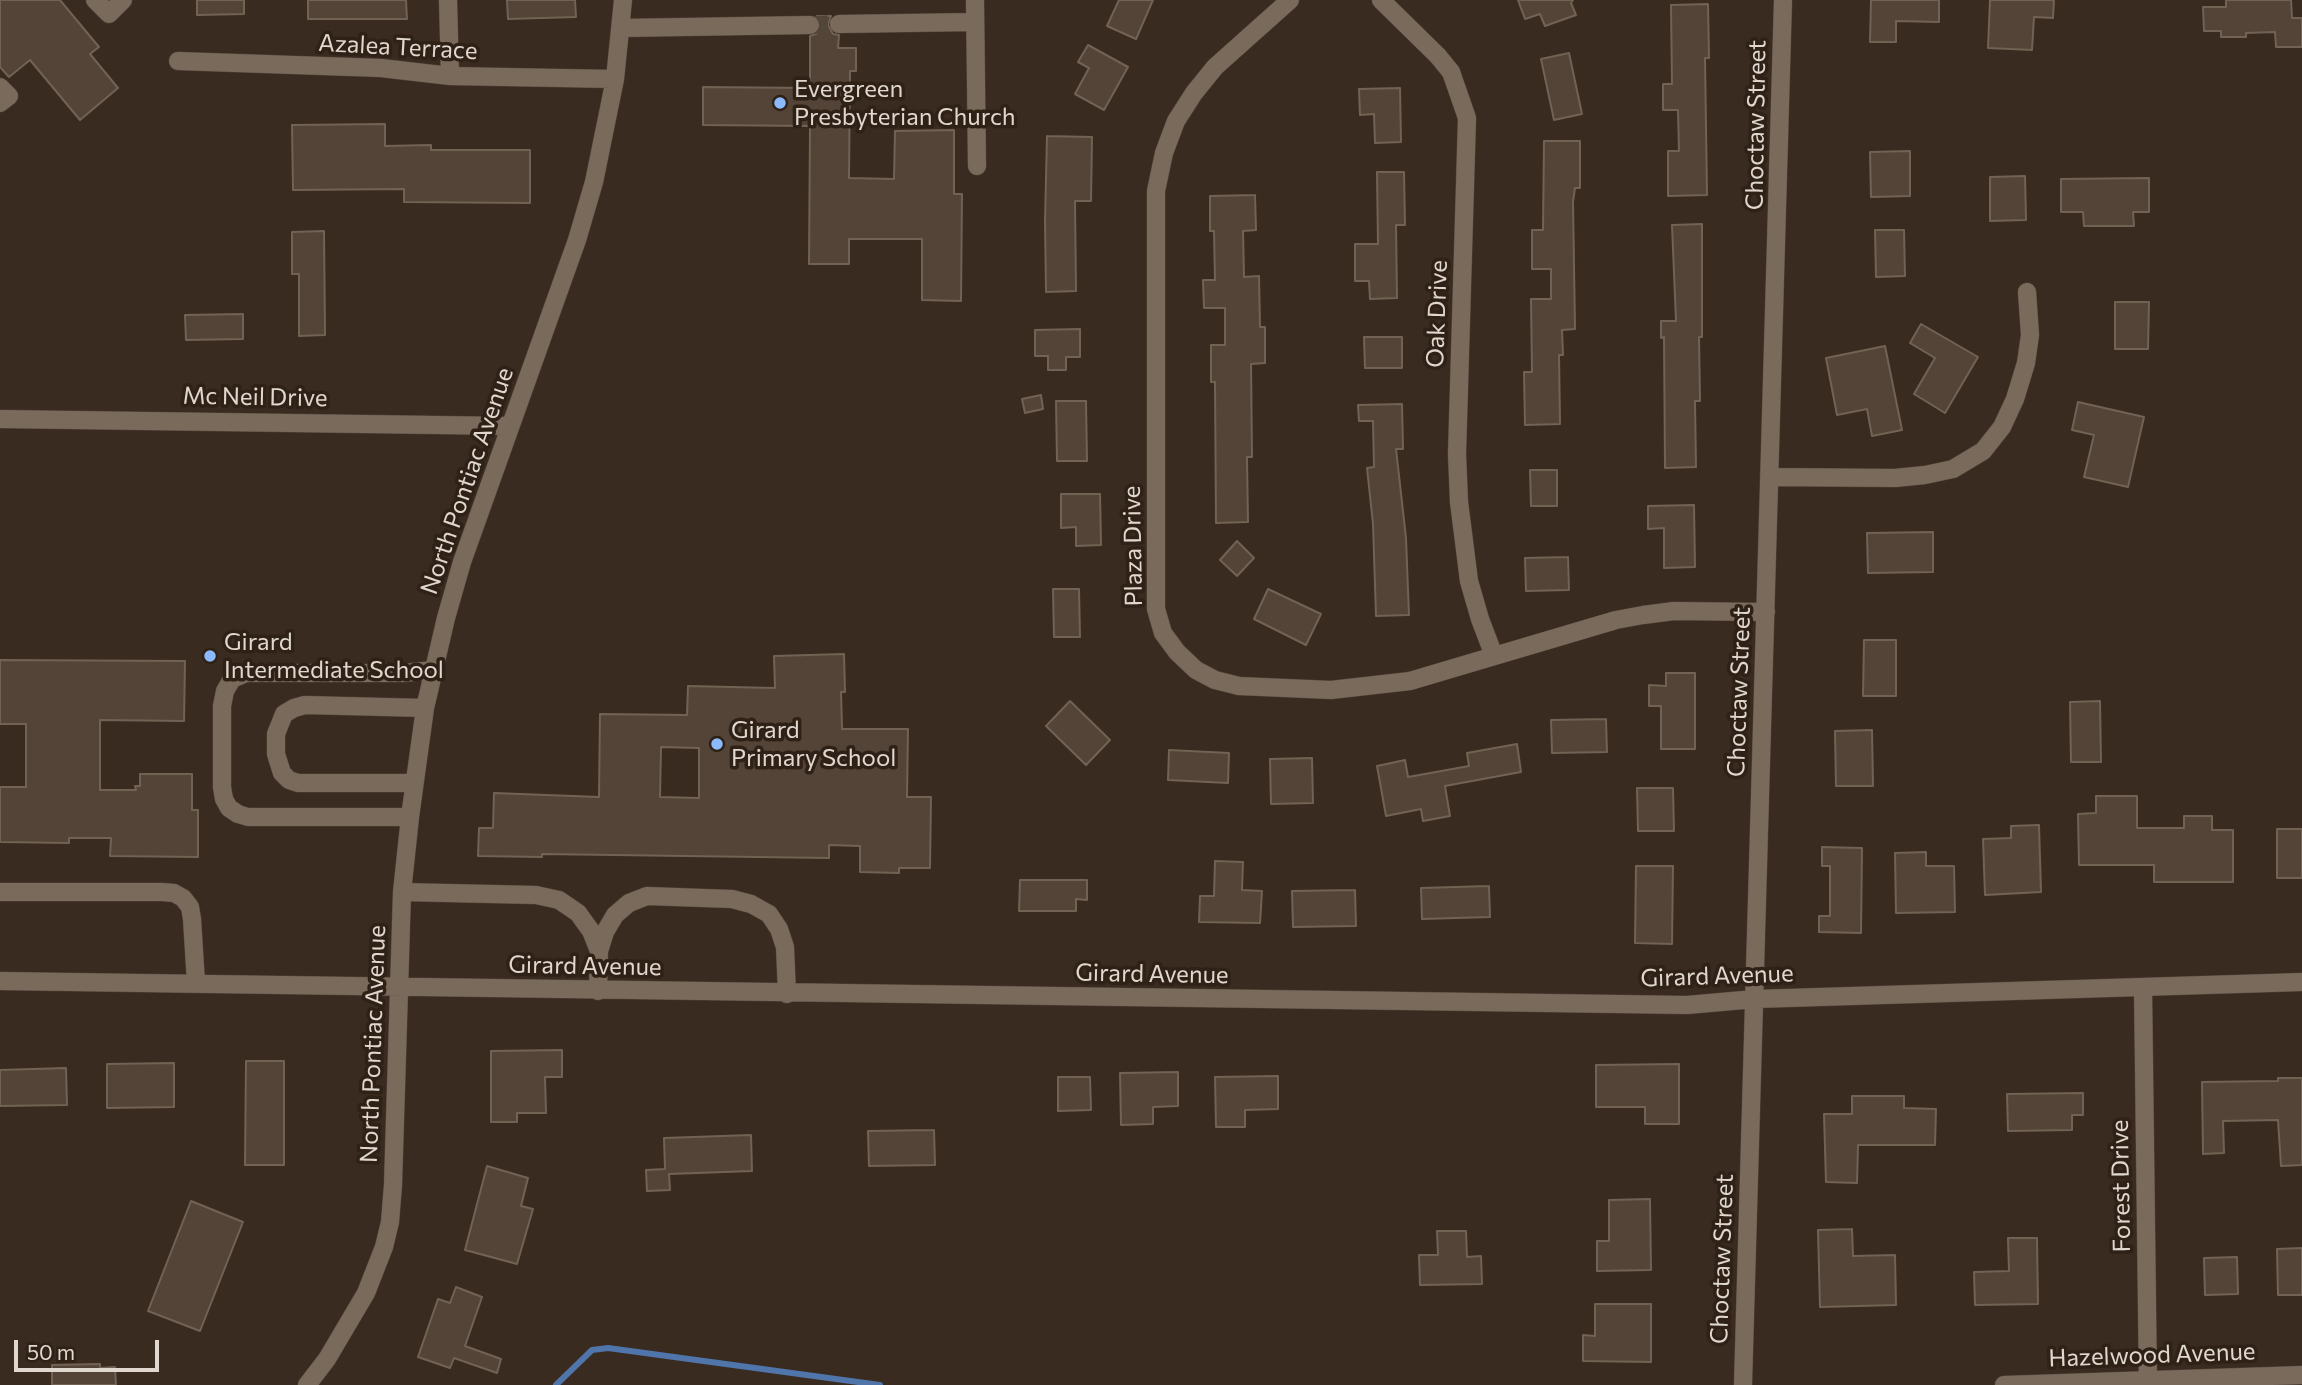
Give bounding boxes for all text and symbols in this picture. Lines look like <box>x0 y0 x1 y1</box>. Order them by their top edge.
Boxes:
street label: Azalea Terrace <box>318 28 478 66</box>
street label: Choctaw Street <box>1740 40 1772 210</box>
place label: Evergreen Presbyterian Church <box>794 75 1015 131</box>
marker: Evergreen Presbyterian Church <box>772 95 788 111</box>
street label: Oak Drive <box>1421 260 1453 368</box>
street label: North Pontiac Avenue <box>415 364 519 598</box>
street label: Mc Neil Drive <box>182 381 328 413</box>
street label: Plaza Drive <box>1118 485 1148 607</box>
street label: Choctaw Street <box>1722 606 1756 778</box>
place label: Girard Intermediate School <box>224 628 444 684</box>
marker: Girard Intermediate School <box>202 648 218 664</box>
place label: Girard Primary School <box>731 716 896 772</box>
marker: Girard Primary School <box>709 736 725 752</box>
street label: North Pontiac Avenue <box>354 925 392 1163</box>
street label: Girard Avenue <box>508 950 662 982</box>
street label: Girard Avenue <box>1075 958 1229 990</box>
street label: Girard Avenue <box>1640 959 1794 993</box>
street label: Forest Drive <box>2105 1119 2137 1253</box>
street label: Choctaw Street <box>1705 1173 1739 1345</box>
scale bar <box>18 1326 163 1370</box>
street label: Hazelwood Avenue <box>2048 1337 2256 1373</box>
text: 50 m <box>27 1339 75 1364</box>

